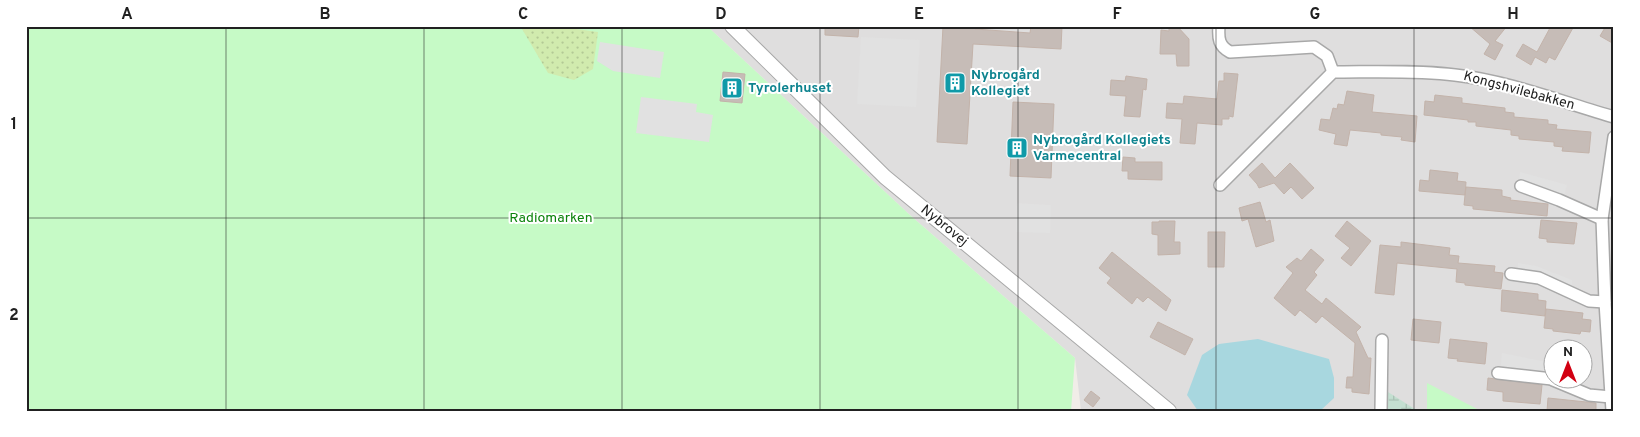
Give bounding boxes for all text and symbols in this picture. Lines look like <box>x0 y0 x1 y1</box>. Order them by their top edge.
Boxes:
text: A <box>121 5 133 25</box>
text: B <box>319 5 331 25</box>
text: C <box>518 5 528 25</box>
text: D <box>715 5 727 25</box>
text: E <box>914 5 924 25</box>
text: F <box>1112 5 1122 25</box>
text: G <box>1310 5 1320 25</box>
text: H <box>1507 5 1519 25</box>
place label: Nybrogård Kollegiet <box>971 67 1040 100</box>
street label: Kongshvilebakken <box>1462 68 1576 114</box>
building icon: Nybrogård Kollegiet <box>943 71 967 95</box>
building icon: Tyrolerhuset <box>720 76 744 100</box>
place label: Tyrolerhuset <box>748 80 832 97</box>
text: 1 <box>11 115 17 135</box>
place label: Nybrogård Kollegiets Varmecentral <box>1033 132 1171 165</box>
building icon: Nybrogård Kollegiets Varmecentral <box>1005 136 1029 160</box>
street label: Nybrovej <box>917 202 971 250</box>
park label: Radiomarken <box>509 210 593 227</box>
text: 2 <box>9 306 19 326</box>
north arrow <box>1542 340 1592 390</box>
text: N <box>1563 344 1573 361</box>

